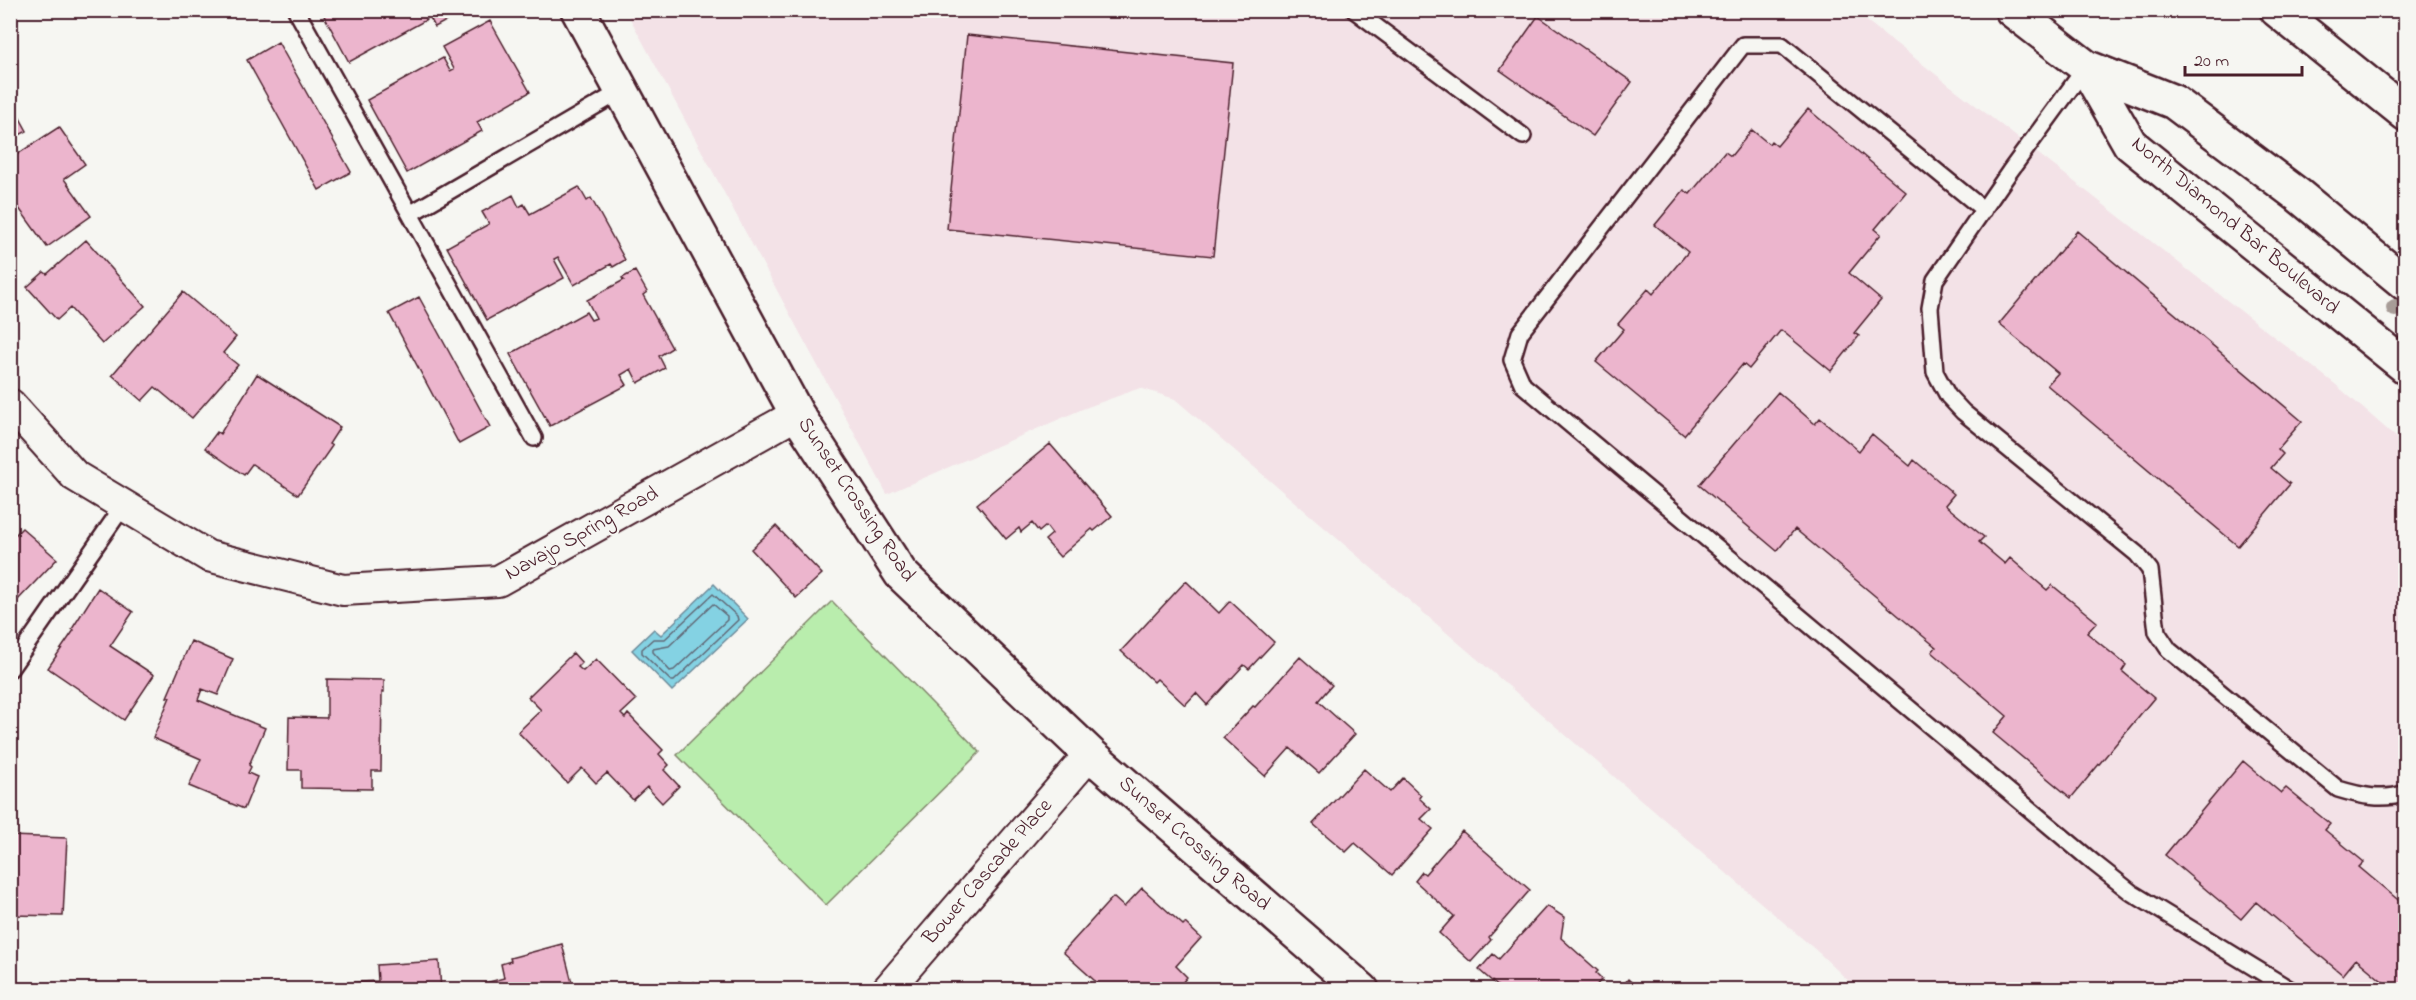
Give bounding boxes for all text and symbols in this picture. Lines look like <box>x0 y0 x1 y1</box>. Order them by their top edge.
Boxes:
scale bar <box>2185 39 2302 77</box>
text: 20 m <box>2194 49 2229 75</box>
street label: North Diamond Bar Boulevard <box>2124 130 2346 322</box>
street label: Sunset Crossing Road <box>788 412 923 590</box>
street label: Navajo Spring Road <box>500 479 665 590</box>
street label: Sunset Crossing Road <box>1110 769 1277 920</box>
street label: Bower Cascade Place <box>915 792 1060 952</box>

